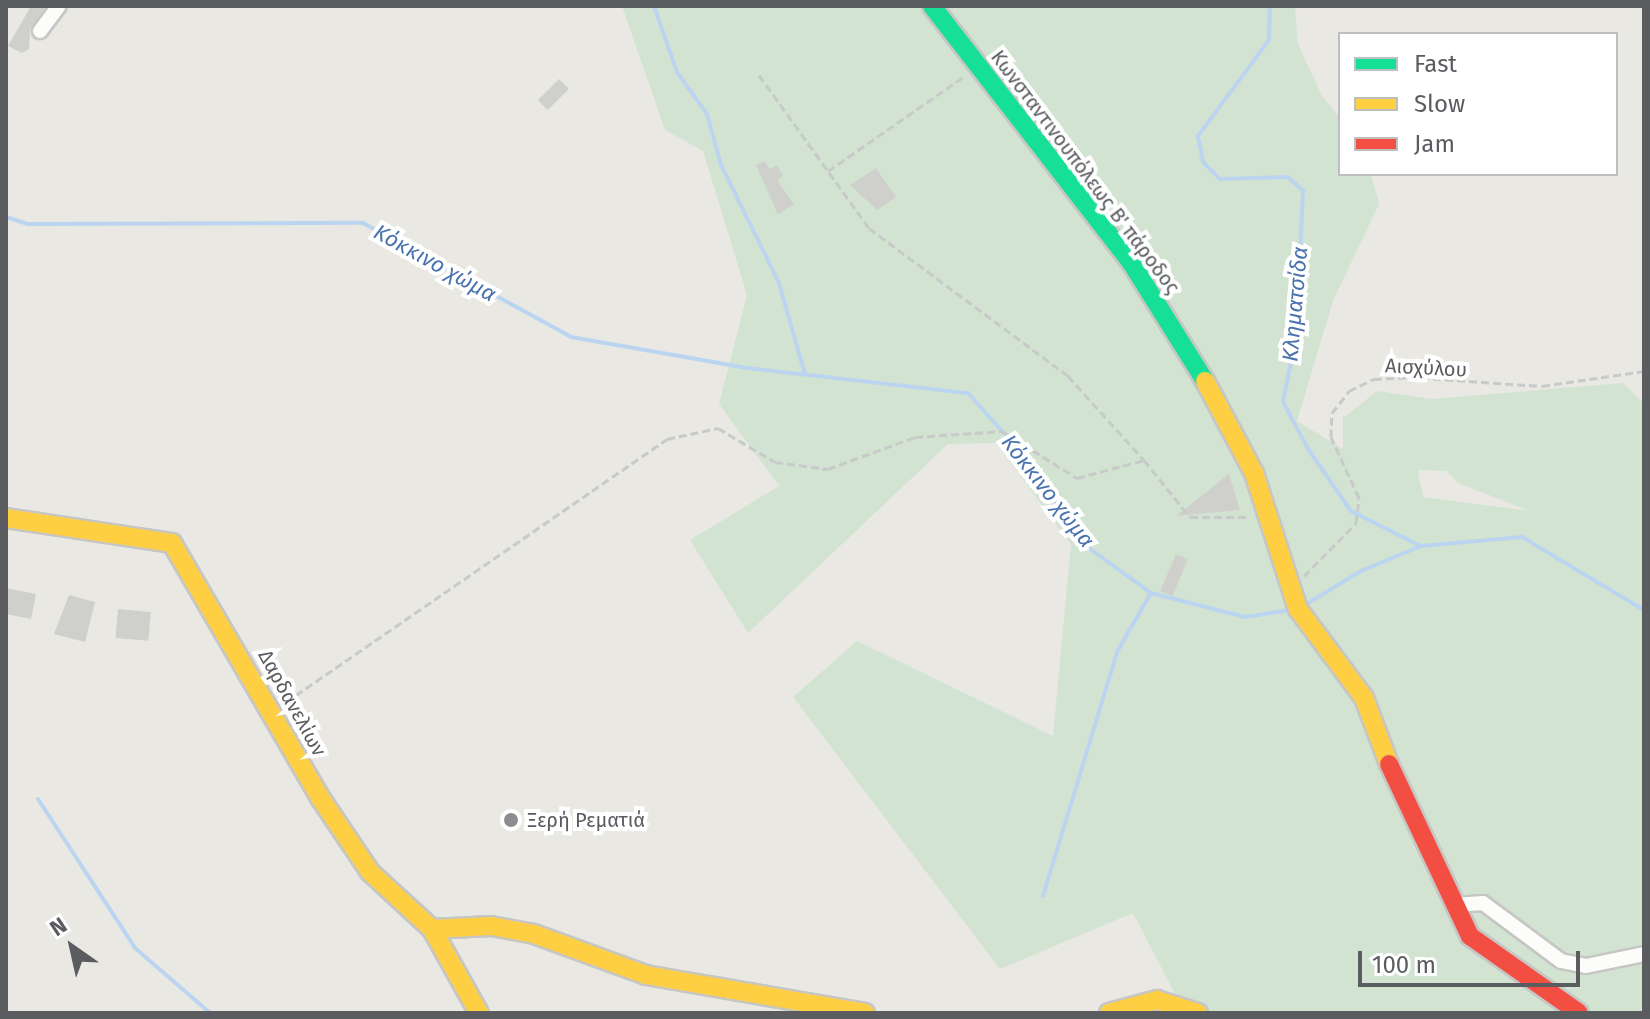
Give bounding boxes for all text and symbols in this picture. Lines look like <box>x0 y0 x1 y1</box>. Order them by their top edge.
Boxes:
legend <box>1338 32 1618 176</box>
street label: Κωνσταντινουπόλεως Β' πάροδος <box>986 46 1184 298</box>
text: Fast <box>1414 50 1457 78</box>
text: Slow <box>1414 90 1465 118</box>
text: Jam <box>1414 130 1455 158</box>
water label: Κόκκινο χώμα <box>369 219 501 307</box>
water label: Κληματσίδα <box>1277 245 1313 363</box>
street label: Αισχύλου <box>1384 354 1468 382</box>
water label: Κόκκινο χώμα <box>996 429 1100 553</box>
street label: Δαρδανελίων <box>253 646 331 760</box>
place label: Ξερή Ρεματιά <box>527 808 645 832</box>
marker: Ξερή Ρεματιά <box>502 811 520 829</box>
north arrow <box>32 907 112 987</box>
text: N <box>45 911 72 942</box>
scale bar <box>1362 935 1584 985</box>
text: 100 m <box>1372 951 1436 979</box>

